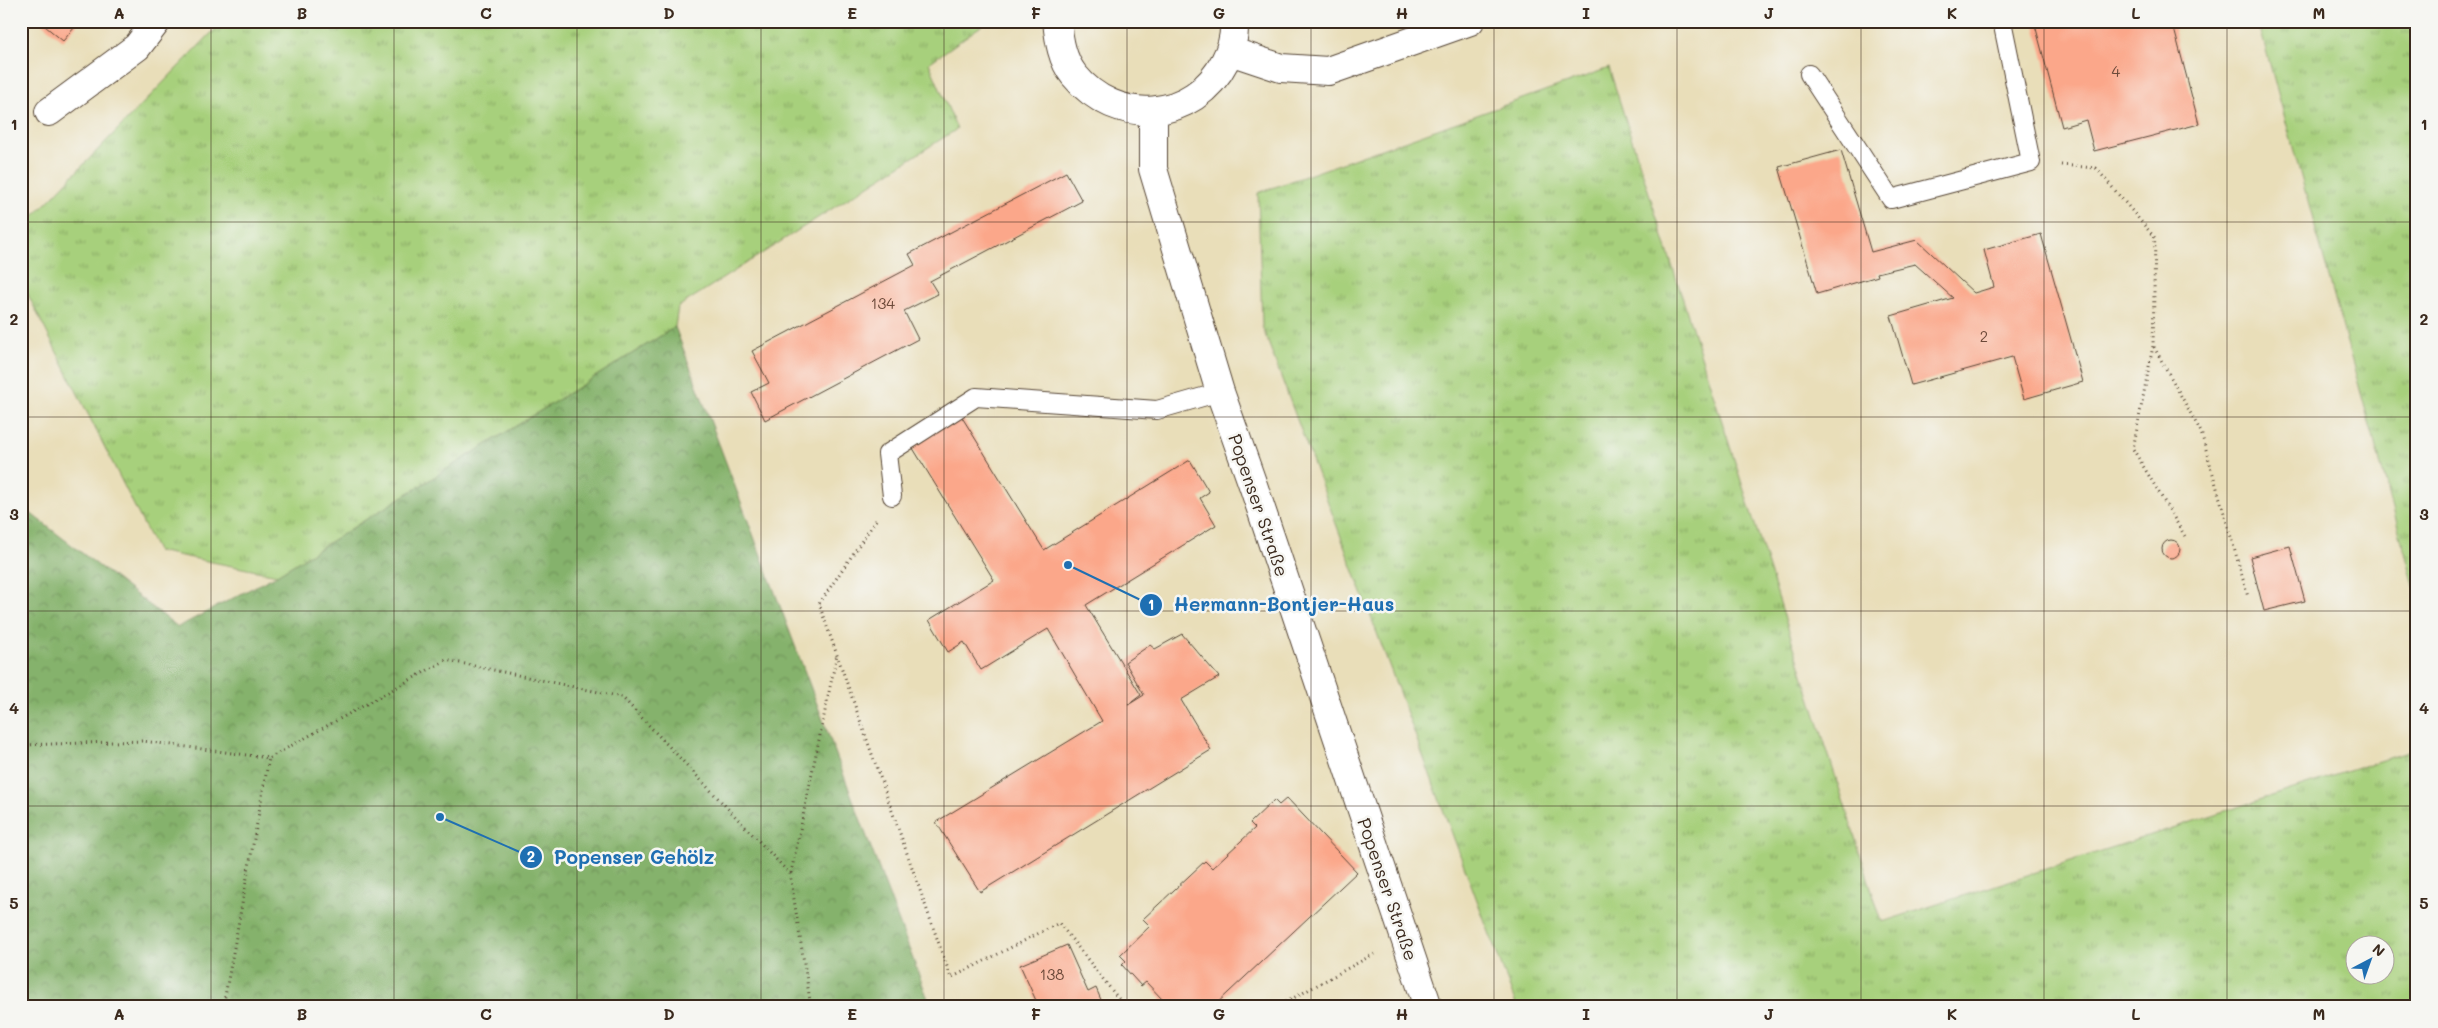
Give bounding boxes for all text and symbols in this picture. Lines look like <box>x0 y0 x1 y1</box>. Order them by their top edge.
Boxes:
text: A <box>113 2 125 23</box>
text: B <box>297 2 307 23</box>
text: C <box>480 2 492 23</box>
text: D <box>663 2 675 23</box>
text: E <box>847 2 857 23</box>
text: F <box>1031 2 1041 23</box>
text: G <box>1213 2 1225 23</box>
text: H <box>1396 2 1408 23</box>
text: I <box>1582 2 1590 23</box>
text: J <box>1764 2 1774 23</box>
text: K <box>1947 2 1957 23</box>
text: L <box>2131 2 2141 23</box>
text: M <box>2313 2 2325 23</box>
house number: 4 <box>2112 61 2121 81</box>
text: 1 <box>10 113 18 134</box>
text: 1 <box>2420 113 2428 134</box>
house number: 134 <box>871 293 895 313</box>
text: 2 <box>10 308 19 329</box>
text: 2 <box>2420 308 2429 329</box>
house number: 2 <box>1980 326 1988 346</box>
street label: Popenser Straße <box>1223 430 1295 580</box>
text: 3 <box>9 503 19 524</box>
text: 3 <box>2419 503 2429 524</box>
callout: Hermann-Bontjer-Haus <box>1138 588 1404 622</box>
text: Hermann-Bontjer-Haus <box>1174 591 1394 616</box>
text: 1 <box>1148 594 1154 614</box>
text: 4 <box>9 697 19 718</box>
text: 4 <box>2419 697 2429 718</box>
street label: Popenser Straße <box>1352 814 1424 964</box>
callout: Popenser Gehölz <box>519 840 724 874</box>
text: Popenser Gehölz <box>554 844 715 869</box>
text: 2 <box>527 846 535 866</box>
text: 5 <box>9 892 19 913</box>
text: 5 <box>2419 892 2429 913</box>
north arrow <box>2346 936 2396 986</box>
text: N <box>2369 939 2389 960</box>
house number: 138 <box>1040 964 1064 984</box>
text: A <box>113 1003 125 1024</box>
text: B <box>297 1003 307 1024</box>
text: C <box>480 1003 492 1024</box>
text: D <box>663 1003 675 1024</box>
text: E <box>847 1003 857 1024</box>
text: F <box>1031 1003 1041 1024</box>
text: G <box>1213 1003 1225 1024</box>
text: H <box>1396 1003 1408 1024</box>
text: I <box>1582 1003 1590 1024</box>
text: J <box>1764 1003 1774 1024</box>
text: K <box>1947 1003 1957 1024</box>
text: L <box>2131 1003 2141 1024</box>
text: M <box>2313 1003 2325 1024</box>

